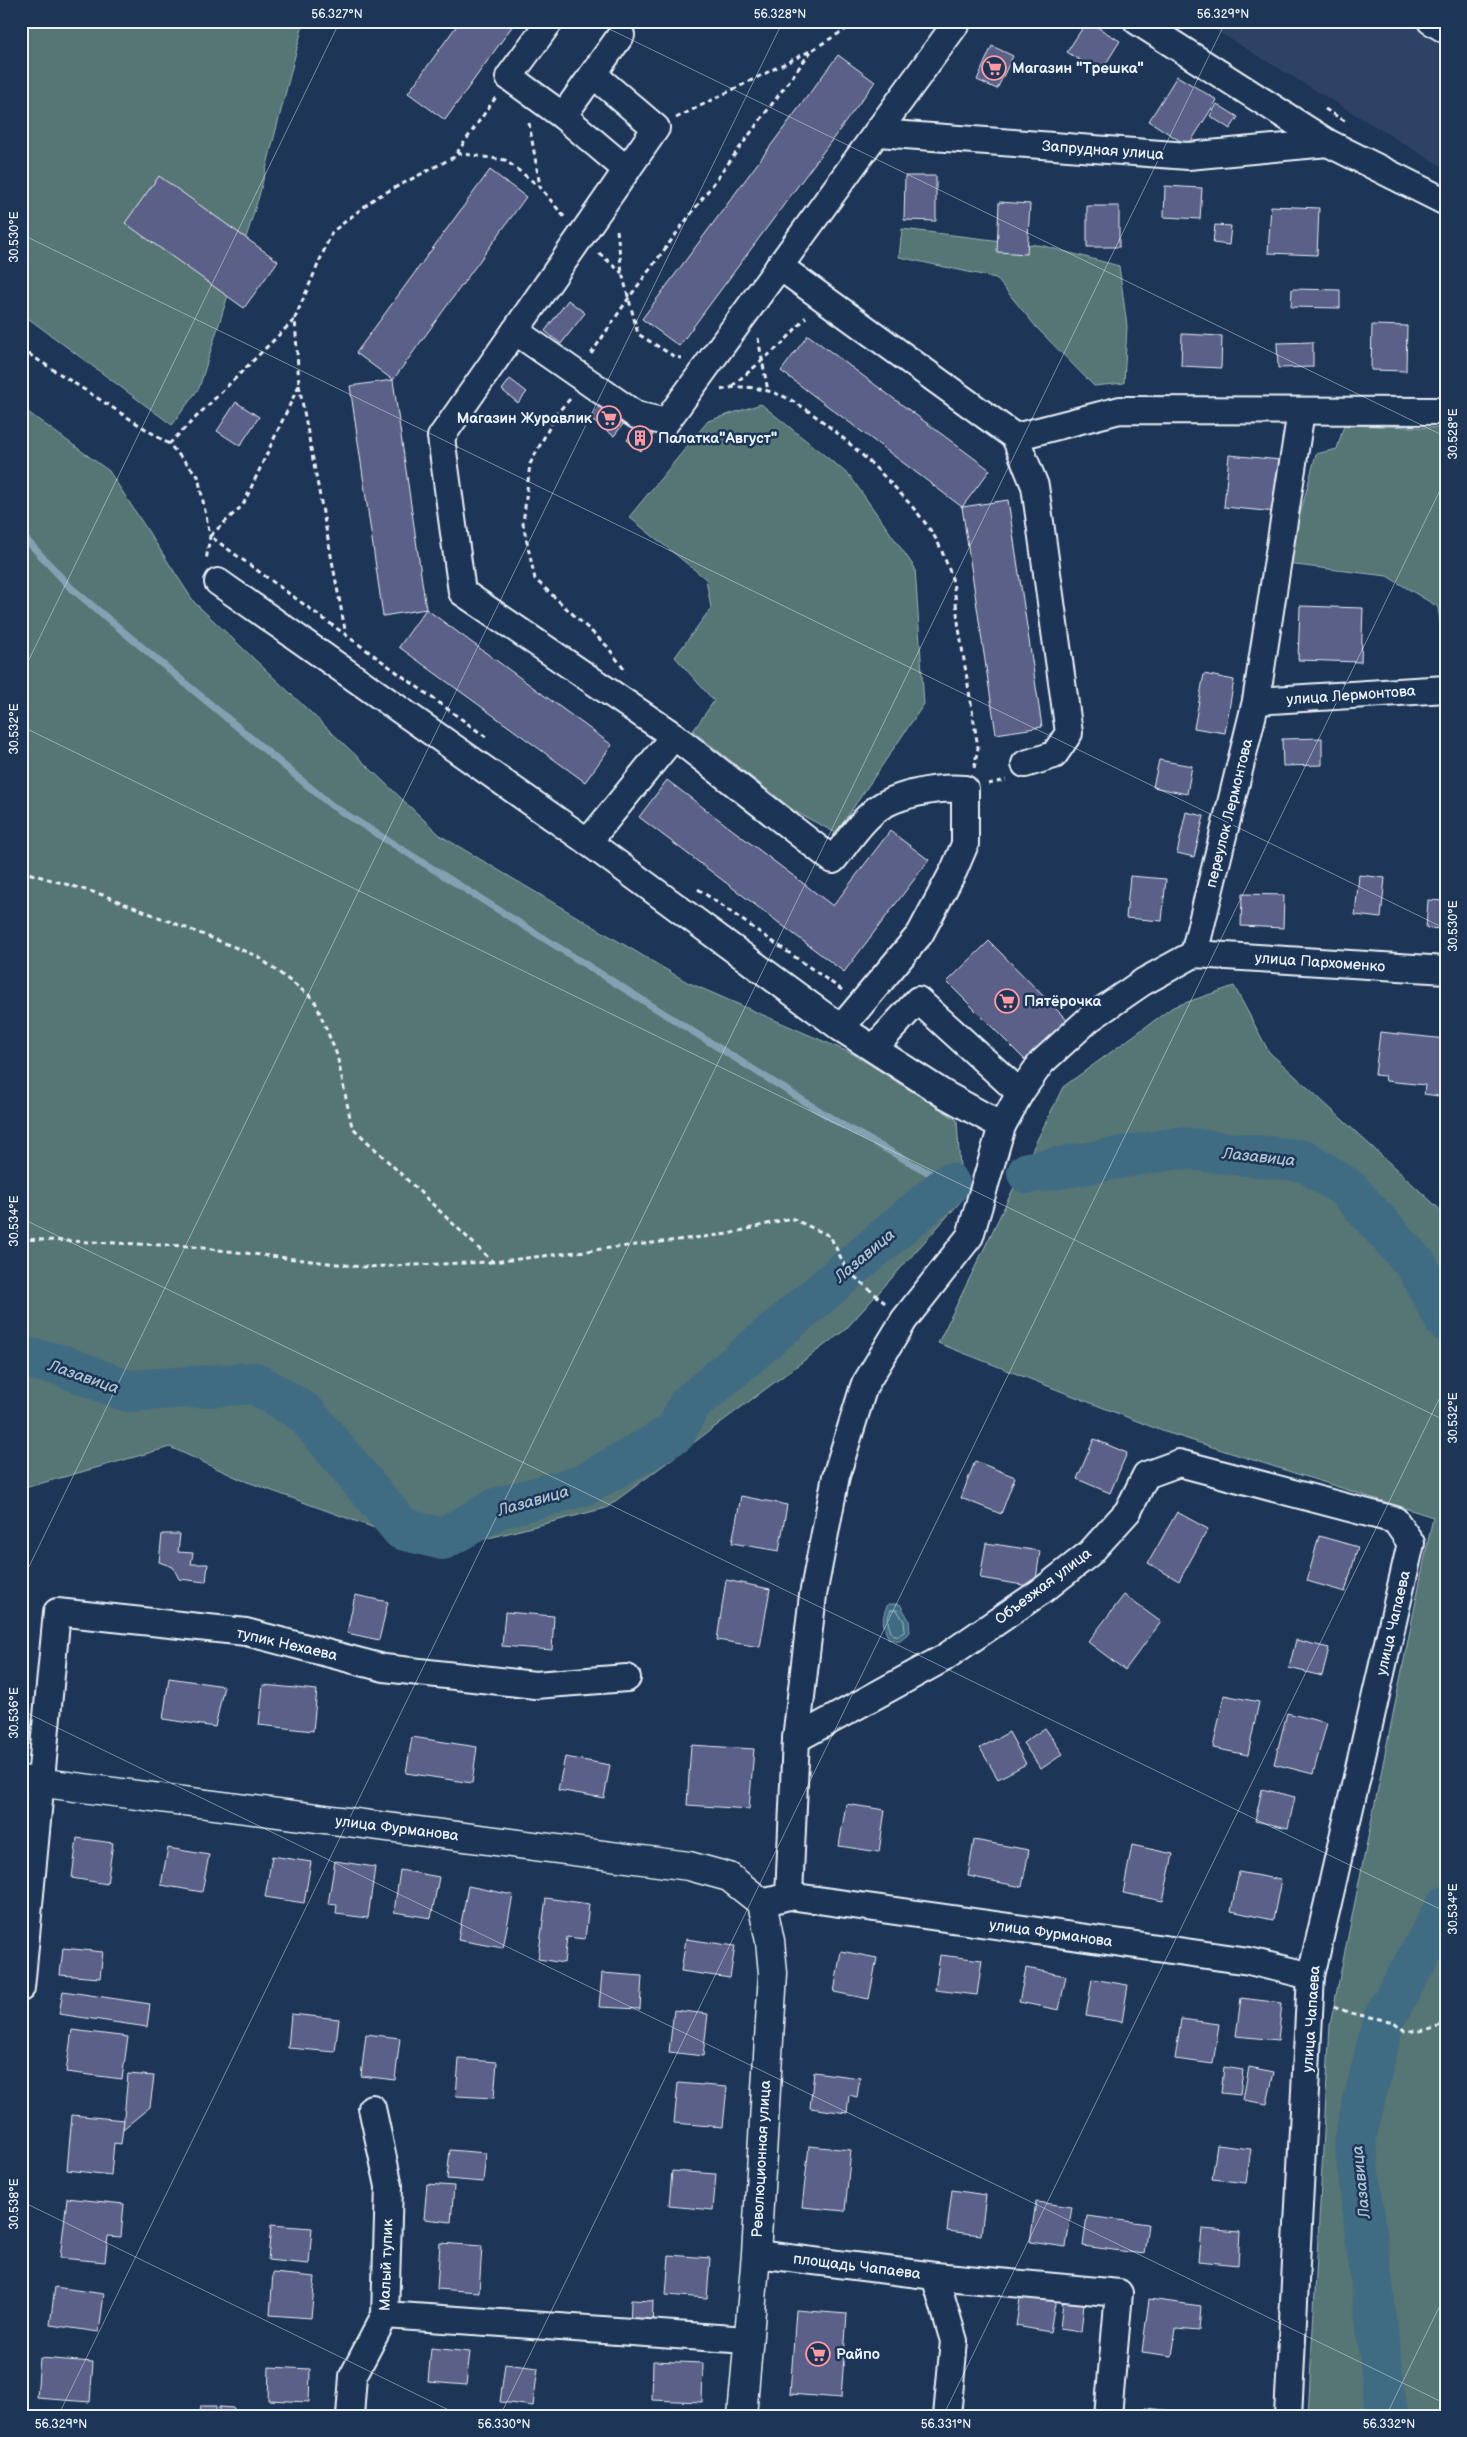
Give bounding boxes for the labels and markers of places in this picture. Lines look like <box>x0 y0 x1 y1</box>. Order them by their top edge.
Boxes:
supermarket icon: Магазин "Трешка" <box>981 55 1007 81</box>
place label: Магазин "Трешка" <box>1012 59 1144 78</box>
supermarket icon: Магазин Журавлик <box>596 405 622 431</box>
place label: Магазин Журавлик <box>457 409 593 428</box>
building icon: Палатка"Август" <box>627 425 653 451</box>
place label: Палатка"Август" <box>658 429 777 448</box>
supermarket icon: Пятёрочка <box>994 988 1020 1014</box>
place label: Пятёрочка <box>1024 992 1102 1011</box>
supermarket icon: Райпо <box>805 2341 831 2367</box>
place label: Райпо <box>836 2345 880 2364</box>

